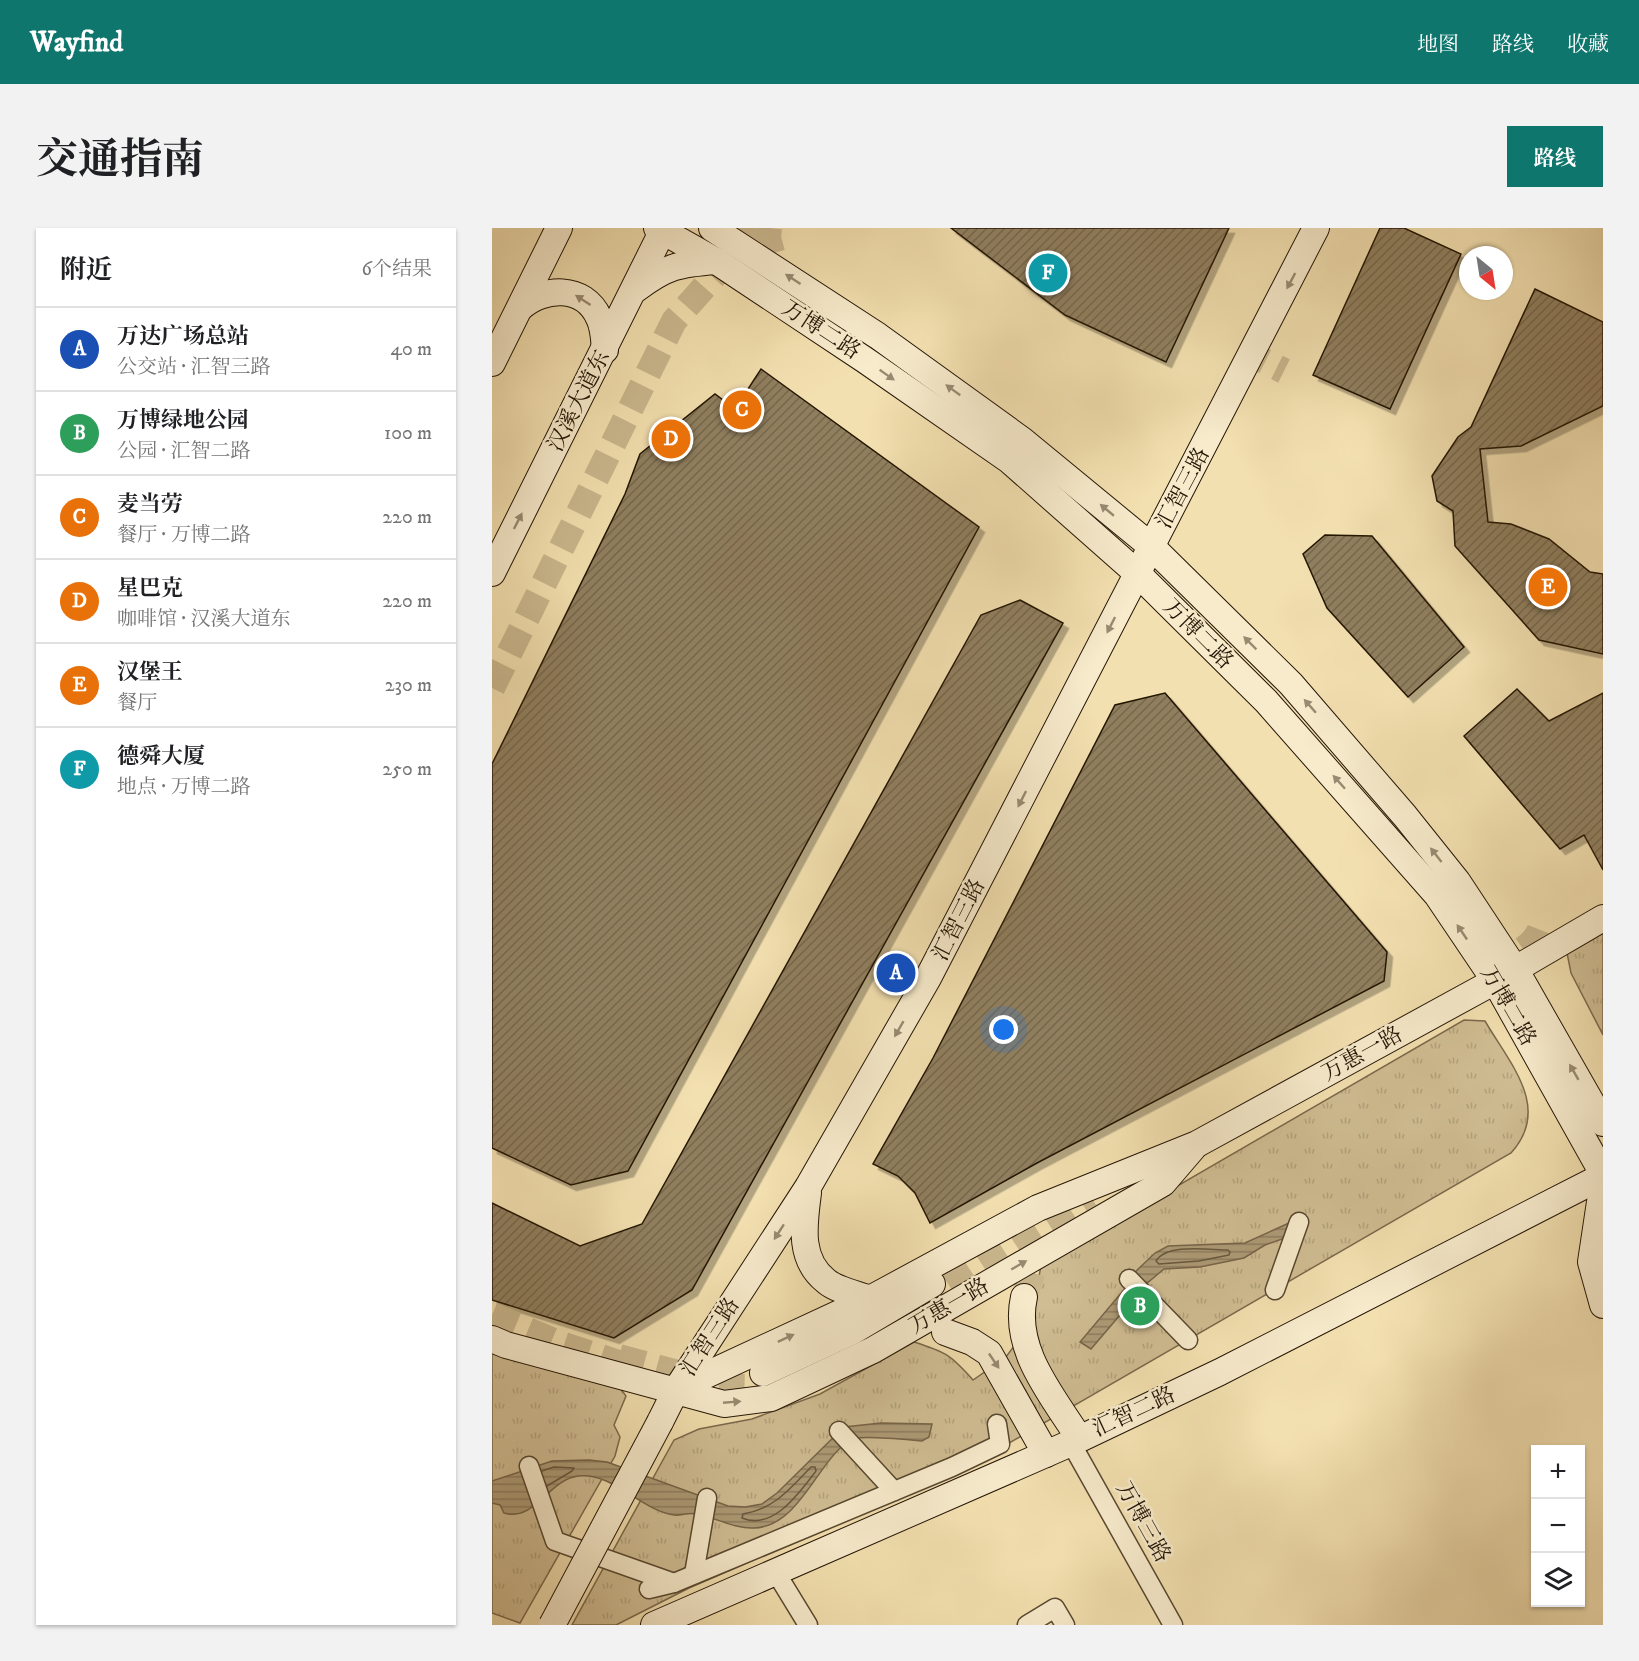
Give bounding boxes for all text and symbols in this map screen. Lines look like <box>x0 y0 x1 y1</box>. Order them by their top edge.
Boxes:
text: Wayfind <box>30 25 123 60</box>
text: 地图 <box>1417 32 1459 58</box>
text: 路线 <box>1492 32 1534 58</box>
text: 收藏 <box>1567 32 1609 58</box>
button: 路线 <box>1507 126 1603 187</box>
text: 交通指南 <box>36 135 204 187</box>
north arrow <box>1459 246 1513 300</box>
pin: F <box>1028 250 1068 296</box>
text: 附近 <box>60 254 112 287</box>
text: 6个结果 <box>362 257 432 282</box>
one-way arrow <box>1286 272 1296 289</box>
one-way arrow <box>785 274 801 285</box>
one-way arrow <box>574 294 591 305</box>
street label: 万博二路 <box>777 295 865 365</box>
text: 万达广场总站 <box>117 323 249 350</box>
text: A <box>73 337 86 362</box>
text: 40 m <box>390 337 432 362</box>
street label: 汉溪大道东 <box>542 346 616 456</box>
text: 公交站 · 汇智三路 <box>117 355 270 380</box>
one-way arrow <box>878 369 894 381</box>
one-way arrow <box>946 384 962 396</box>
pin: C <box>722 388 762 432</box>
text: 万博绿地公园 <box>117 407 249 434</box>
pin: D <box>652 416 690 462</box>
text: B <box>73 421 86 446</box>
text: 100 m <box>384 421 432 446</box>
text: 公园 · 汇智二路 <box>117 439 250 464</box>
street label: 汇智三路 <box>1150 443 1216 533</box>
text: 麦当劳 <box>117 491 183 518</box>
one-way arrow <box>1100 504 1115 517</box>
text: C <box>73 505 86 530</box>
text: 220 m <box>382 505 432 530</box>
one-way arrow <box>514 512 523 529</box>
text: 餐厅 · 万博二路 <box>117 523 250 548</box>
pin: E <box>1528 564 1568 610</box>
text: 星巴克 <box>117 575 183 602</box>
text: D <box>72 589 87 614</box>
text: 220 m <box>382 589 432 614</box>
street label: 万博二路 <box>1157 593 1239 675</box>
text: 咖啡馆 · 汉溪大道东 <box>117 607 290 632</box>
one-way arrow <box>1107 617 1116 634</box>
one-way arrow <box>1243 637 1257 651</box>
text: 汉堡王 <box>117 659 183 686</box>
text: E <box>72 673 87 698</box>
text: 230 m <box>385 673 432 698</box>
text: 餐厅 <box>117 691 157 716</box>
one-way arrow <box>1304 699 1317 714</box>
text: 德舜大厦 <box>117 743 205 770</box>
text: F <box>73 757 86 782</box>
text: 250 m <box>382 757 432 782</box>
text: 地点 · 万博二路 <box>117 775 250 800</box>
one-way arrow <box>1333 775 1346 790</box>
one-way arrow <box>1017 790 1026 807</box>
one-way arrow <box>1430 847 1442 862</box>
street label: 汇智三路 <box>927 875 991 965</box>
one-way arrow <box>1456 925 1468 941</box>
pin: A <box>876 950 916 996</box>
street label: 万博二路 <box>1474 961 1542 1051</box>
your location <box>989 1015 1018 1044</box>
one-way arrow <box>894 1021 905 1037</box>
street label: 万惠一路 <box>1317 1021 1407 1087</box>
one-way arrow <box>1569 1063 1579 1080</box>
one-way arrow <box>773 1224 784 1241</box>
one-way arrow <box>1011 1260 1028 1270</box>
street label: 万惠一路 <box>904 1272 994 1340</box>
pin: B <box>1120 1284 1160 1328</box>
street label: 汇智三路 <box>675 1293 745 1381</box>
one-way arrow <box>777 1334 794 1343</box>
one-way arrow <box>988 1353 999 1369</box>
street label: 汇智二路 <box>1088 1381 1180 1443</box>
one-way arrow <box>723 1397 742 1407</box>
map controls <box>1531 1445 1585 1607</box>
button: + <box>1531 1445 1585 1499</box>
street label: 万博三路 <box>1110 1477 1176 1567</box>
button: − <box>1531 1499 1585 1553</box>
button: layers <box>1531 1553 1585 1607</box>

